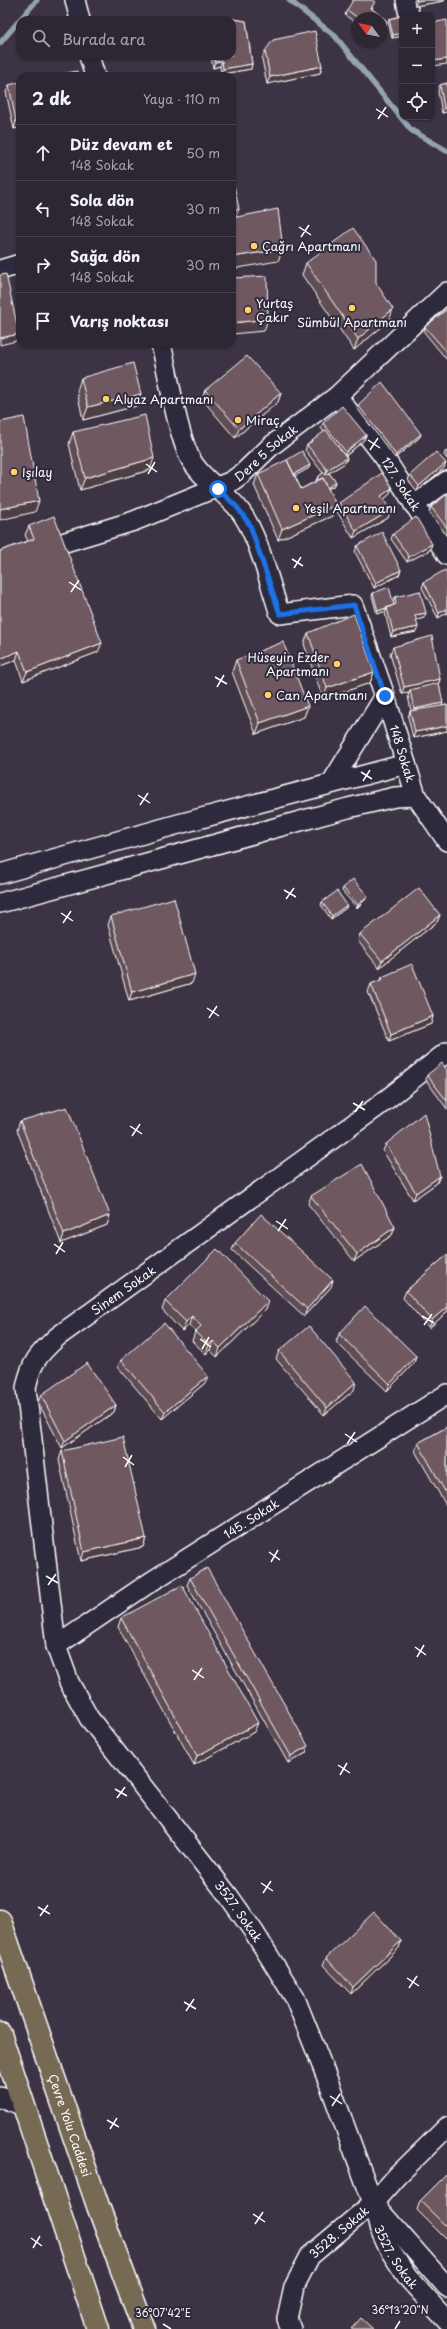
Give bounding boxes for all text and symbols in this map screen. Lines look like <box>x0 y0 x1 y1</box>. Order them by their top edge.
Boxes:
north arrow <box>351 12 387 48</box>
map controls <box>399 12 435 120</box>
button: + <box>399 12 435 48</box>
search box <box>16 16 236 60</box>
icon: search <box>30 27 52 49</box>
text: Burada ara <box>62 27 145 50</box>
button: − <box>399 48 435 84</box>
button: locate <box>399 84 435 120</box>
text: 2 dk <box>32 85 71 111</box>
text: Yaya · 110 m <box>143 89 220 108</box>
text: Düz devam et <box>70 132 173 155</box>
icon: ahead <box>32 142 54 164</box>
text: 50 m <box>186 143 220 162</box>
text: 148 Sokak <box>70 155 134 174</box>
text: Sola dön <box>70 188 134 211</box>
icon: left <box>32 198 54 220</box>
text: 30 m <box>186 199 220 218</box>
text: 148 Sokak <box>70 211 134 230</box>
place label: Çağrı Apartmanı <box>262 237 361 255</box>
marker: Çağrı Apartmanı <box>249 241 259 251</box>
text: Sağa dön <box>70 244 140 267</box>
icon: right <box>32 254 54 276</box>
text: 30 m <box>186 255 220 274</box>
text: 148 Sokak <box>70 267 134 286</box>
place label: Yurtaş Çakır <box>256 294 293 326</box>
marker: Sümbül Apartmanı <box>347 303 357 313</box>
marker: Yurtaş Çakır <box>243 305 253 315</box>
text: Varış noktası <box>70 309 169 332</box>
icon: arrive <box>32 310 54 332</box>
place label: Sümbül Apartmanı <box>297 313 407 331</box>
place label: Alyaz Apartmanı <box>114 390 213 408</box>
marker: Alyaz Apartmanı <box>101 394 111 404</box>
place label: Miraç <box>246 411 280 429</box>
marker: Miraç <box>233 415 243 425</box>
street label: Dere 5 Sokak <box>230 420 301 486</box>
street label: 127. Sokak <box>377 453 425 514</box>
place label: Işılay <box>22 463 52 481</box>
marker: Işılay <box>9 467 19 477</box>
route start <box>209 480 227 498</box>
place label: Yeşil Apartmanı <box>304 499 396 517</box>
marker: Yeşil Apartmanı <box>291 503 301 513</box>
place label: Hüseyin Ezder Apartmanı <box>247 648 330 680</box>
marker: Hüseyin Ezder Apartmanı <box>332 659 342 669</box>
place label: Can Apartmanı <box>276 686 367 704</box>
route end <box>376 687 394 705</box>
marker: Can Apartmanı <box>263 690 273 700</box>
street label: 148 Sokak <box>385 722 420 784</box>
street label: Sinem Sokak <box>87 1261 159 1319</box>
street label: 145. Sokak <box>220 1494 282 1543</box>
street label: 3527. Sokak <box>211 1876 267 1946</box>
street label: Çevre Yolu Caddesi <box>44 2072 96 2179</box>
street label: 3528. Sokak <box>305 2201 373 2262</box>
street label: 3527. Sokak <box>370 2222 423 2293</box>
text: 36°13'20"N <box>371 2302 429 2317</box>
text: 36°07'42"E <box>135 2305 191 2320</box>

